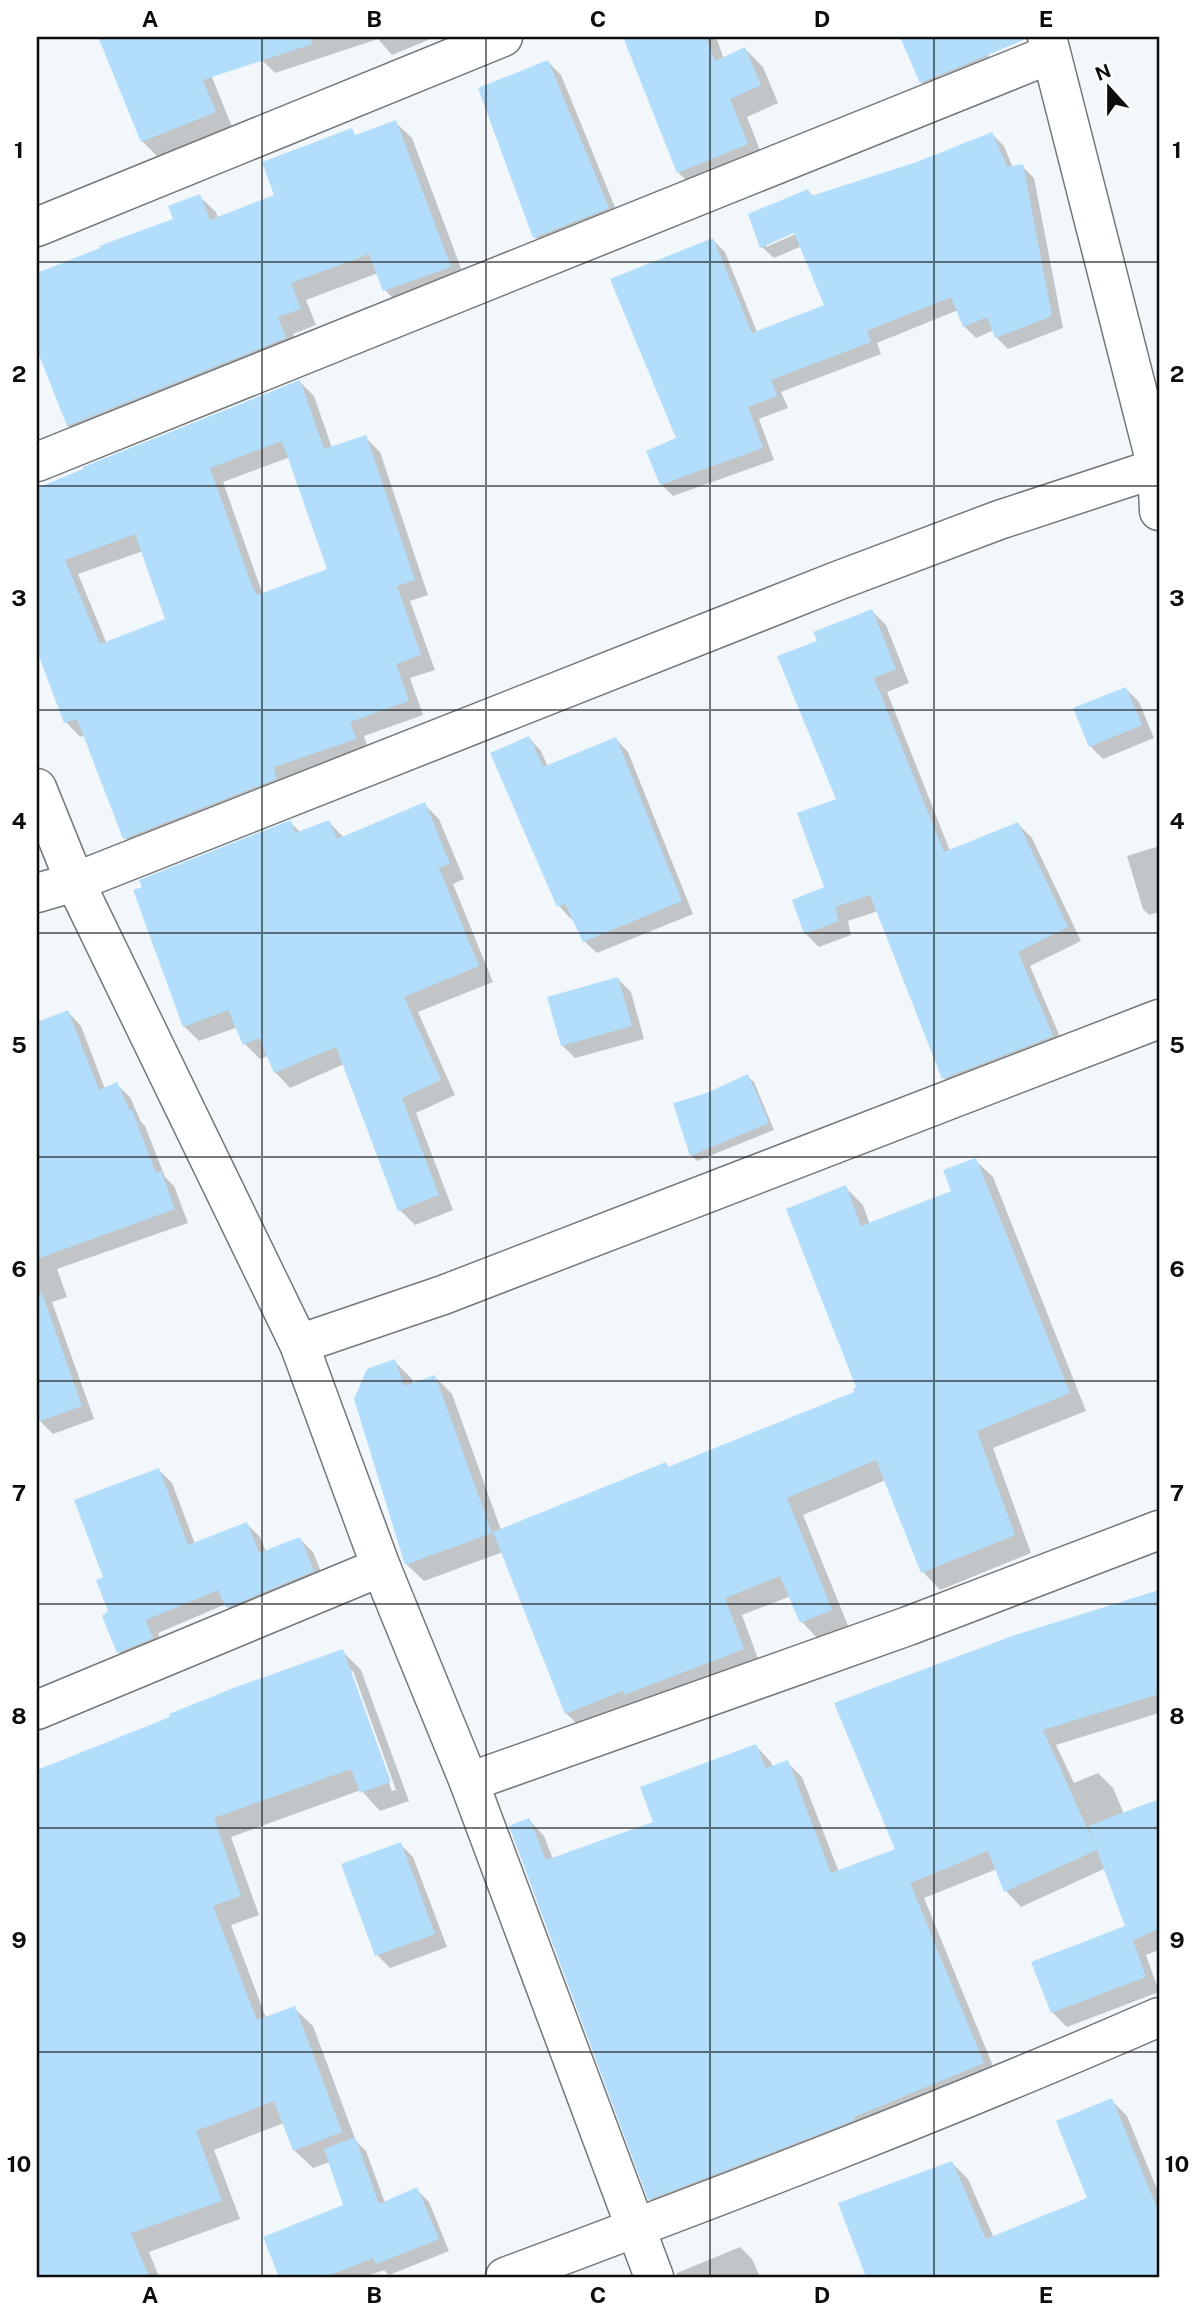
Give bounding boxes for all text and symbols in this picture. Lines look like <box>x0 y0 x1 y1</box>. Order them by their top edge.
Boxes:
text: A <box>142 5 159 32</box>
text: B <box>366 5 382 32</box>
text: C <box>590 5 606 32</box>
text: D <box>814 5 830 32</box>
text: E <box>1039 5 1053 32</box>
north arrow <box>1074 52 1144 122</box>
text: N <box>1092 59 1114 85</box>
text: 1 <box>14 136 24 163</box>
text: 1 <box>1172 136 1182 163</box>
text: 2 <box>12 360 26 387</box>
text: 2 <box>1170 360 1184 387</box>
text: 3 <box>11 584 27 611</box>
text: 3 <box>1169 584 1185 611</box>
text: 4 <box>11 807 27 834</box>
text: 4 <box>1169 807 1185 834</box>
text: 5 <box>11 1031 27 1058</box>
text: 5 <box>1169 1031 1185 1058</box>
text: 6 <box>11 1255 27 1282</box>
text: 6 <box>1169 1255 1185 1282</box>
text: 7 <box>12 1479 26 1506</box>
text: 7 <box>1170 1479 1184 1506</box>
text: 8 <box>11 1702 27 1729</box>
text: 8 <box>1169 1702 1185 1729</box>
text: 9 <box>11 1926 27 1953</box>
text: 9 <box>1169 1926 1185 1953</box>
text: 10 <box>7 2150 31 2177</box>
text: 10 <box>1165 2150 1189 2177</box>
text: A <box>142 2281 159 2308</box>
text: B <box>366 2281 382 2308</box>
text: C <box>590 2281 606 2308</box>
text: D <box>814 2281 830 2308</box>
text: E <box>1039 2281 1053 2308</box>

